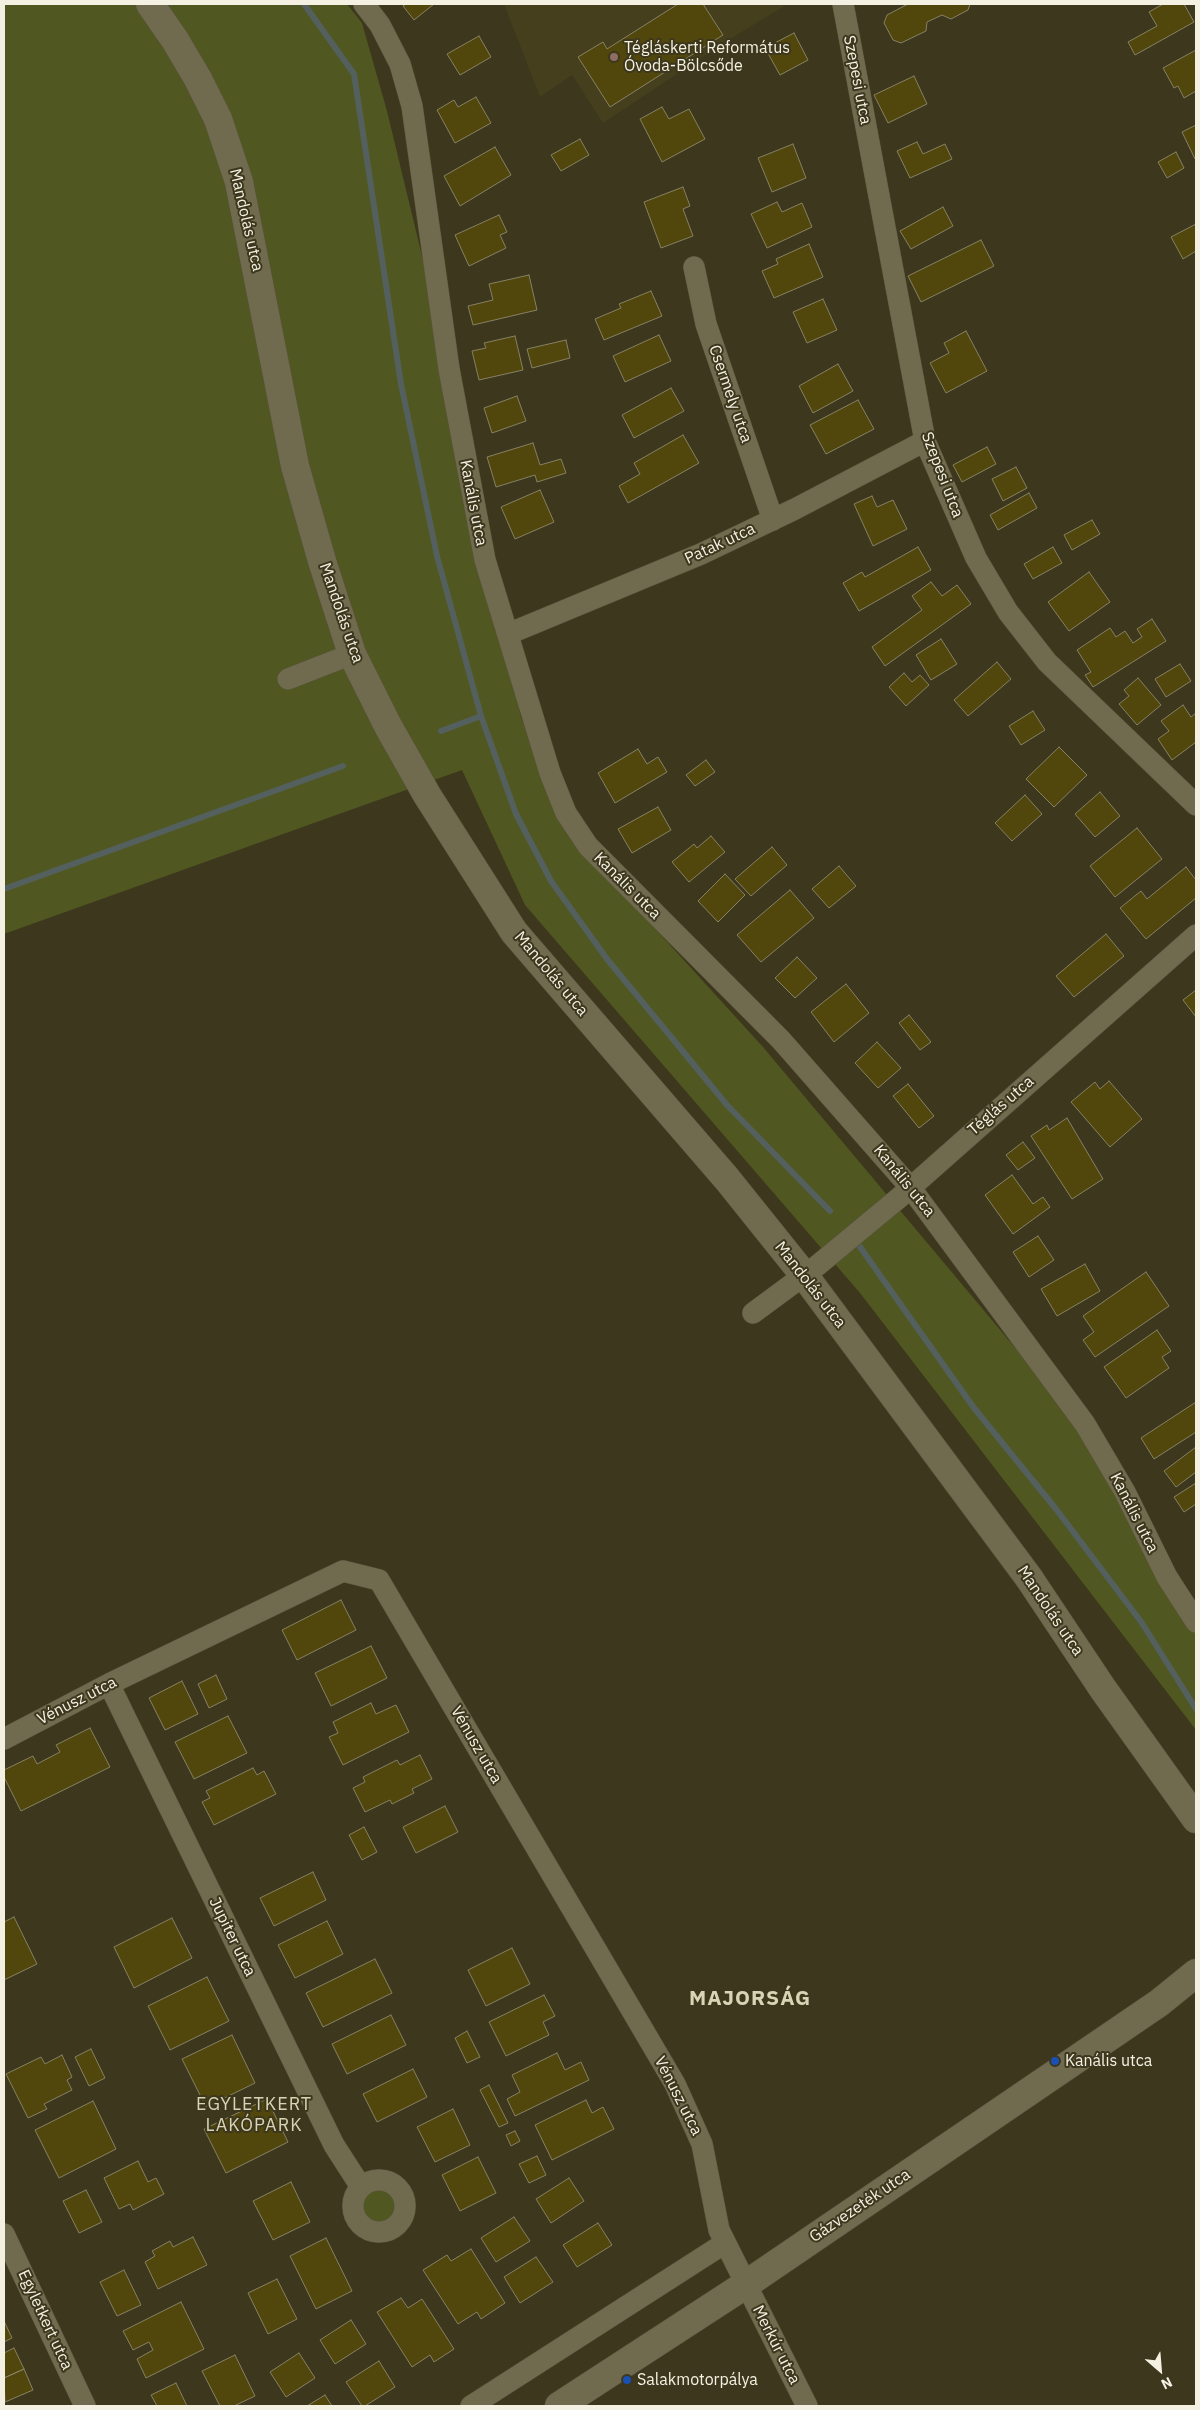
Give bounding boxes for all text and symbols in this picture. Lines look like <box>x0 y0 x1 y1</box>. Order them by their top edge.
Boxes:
street label: Szepesi utca <box>839 34 875 126</box>
place label: Tégláskerti Református Óvoda-Bölcsőde <box>624 38 790 76</box>
marker: Tégláskerti Református Óvoda-Bölcsőde <box>608 51 620 63</box>
street label: Mandolás utca <box>225 167 267 273</box>
street label: Csermely utca <box>704 343 756 445</box>
street label: Szepesi utca <box>917 429 967 521</box>
street label: Kanális utca <box>455 458 491 548</box>
street label: Patak utca <box>682 519 758 569</box>
street label: Mandolás utca <box>315 560 367 666</box>
street label: Kanális utca <box>589 848 665 924</box>
street label: Mandolás utca <box>510 928 592 1020</box>
street label: Téglás utca <box>964 1072 1038 1140</box>
street label: Kanális utca <box>869 1141 939 1221</box>
street label: Mandolás utca <box>770 1238 850 1332</box>
street label: Kanális utca <box>1106 1470 1162 1556</box>
street label: Mandolás utca <box>1013 1562 1087 1660</box>
street label: Vénusz utca <box>34 1673 120 1729</box>
street label: Vénusz utca <box>446 1703 506 1787</box>
street label: Jupiter utca <box>205 1894 259 1980</box>
district label: MAJORSÁG <box>688 1986 812 2012</box>
place label: Kanális utca <box>1065 2051 1152 2071</box>
street label: Vénusz utca <box>650 2053 706 2139</box>
marker: Kanális utca <box>1049 2055 1061 2067</box>
district label: EGYLETKERT LAKÓPARK <box>195 2094 313 2136</box>
street label: Gázvezeték utca <box>806 2165 914 2247</box>
street label: Egyletkert utca <box>13 2267 77 2373</box>
street label: Merkúr utca <box>748 2302 804 2388</box>
north arrow <box>1135 2345 1185 2395</box>
place label: Salakmotorpálya <box>637 2370 758 2390</box>
text: N <box>1158 2373 1175 2394</box>
marker: Salakmotorpálya <box>621 2374 633 2386</box>

